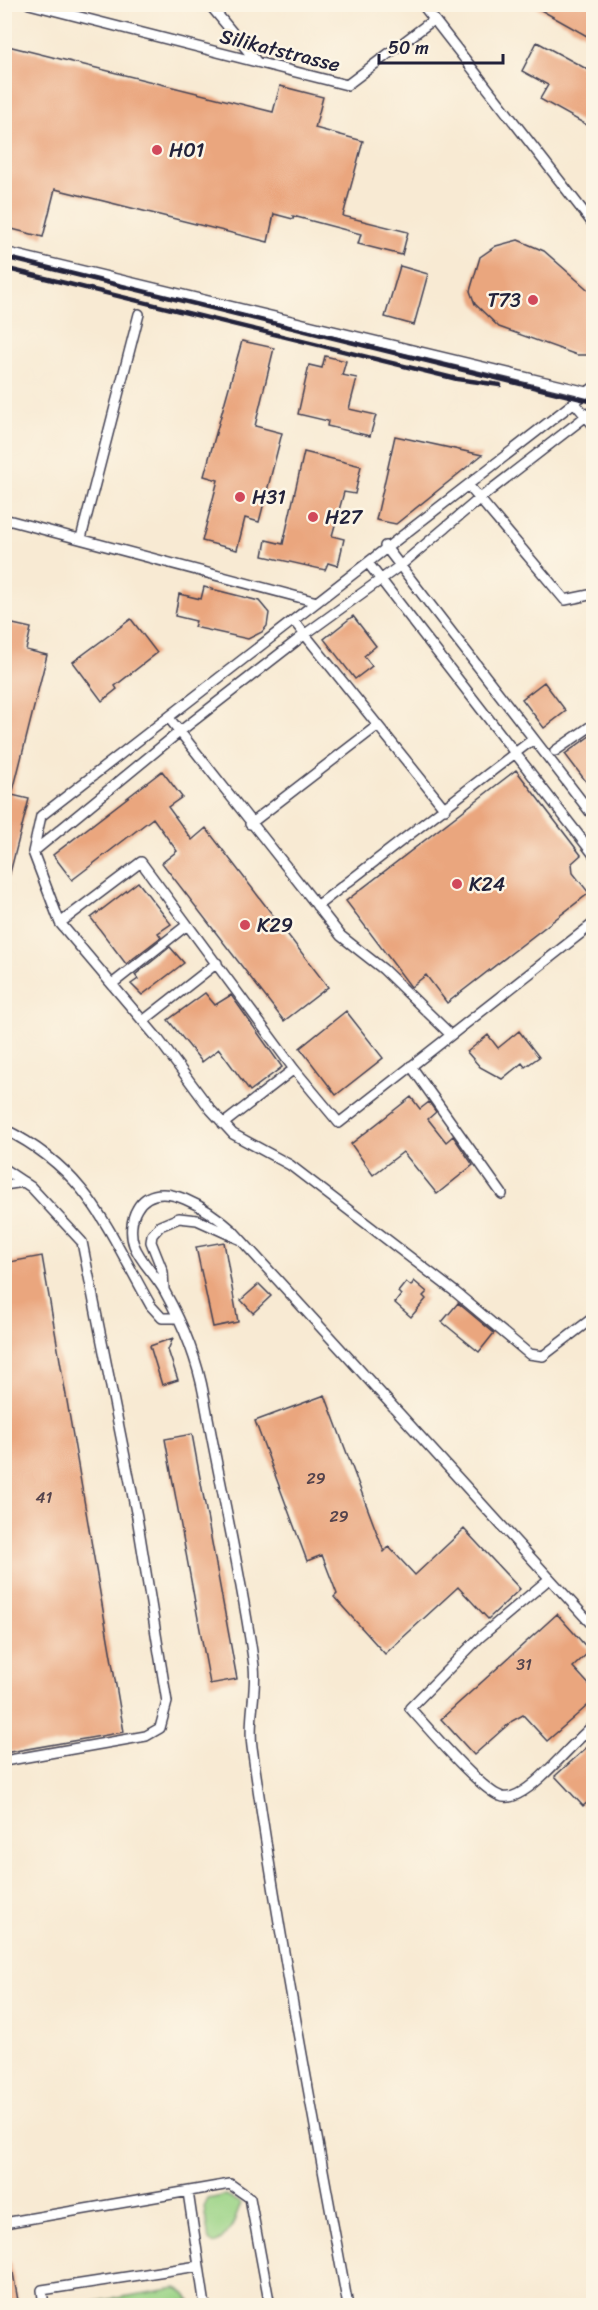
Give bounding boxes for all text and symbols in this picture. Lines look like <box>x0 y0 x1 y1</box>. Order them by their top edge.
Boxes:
street label: Silikatstrasse <box>216 19 344 82</box>
scale bar <box>379 27 504 65</box>
text: 50 m <box>388 32 429 64</box>
place label: H01 <box>169 133 204 168</box>
marker: H01 <box>150 143 164 157</box>
place label: T73 <box>487 283 521 318</box>
marker: T73 <box>526 293 540 307</box>
place label: H31 <box>252 480 286 515</box>
marker: H31 <box>233 490 247 504</box>
place label: H27 <box>325 500 364 535</box>
marker: H27 <box>306 510 320 524</box>
place label: K24 <box>469 867 505 902</box>
marker: K24 <box>450 877 464 891</box>
place label: K29 <box>257 908 293 943</box>
marker: K29 <box>238 918 252 932</box>
house number: 29 <box>306 1464 326 1493</box>
house number: 41 <box>36 1483 53 1512</box>
house number: 29 <box>329 1502 349 1531</box>
house number: 31 <box>516 1650 532 1679</box>

